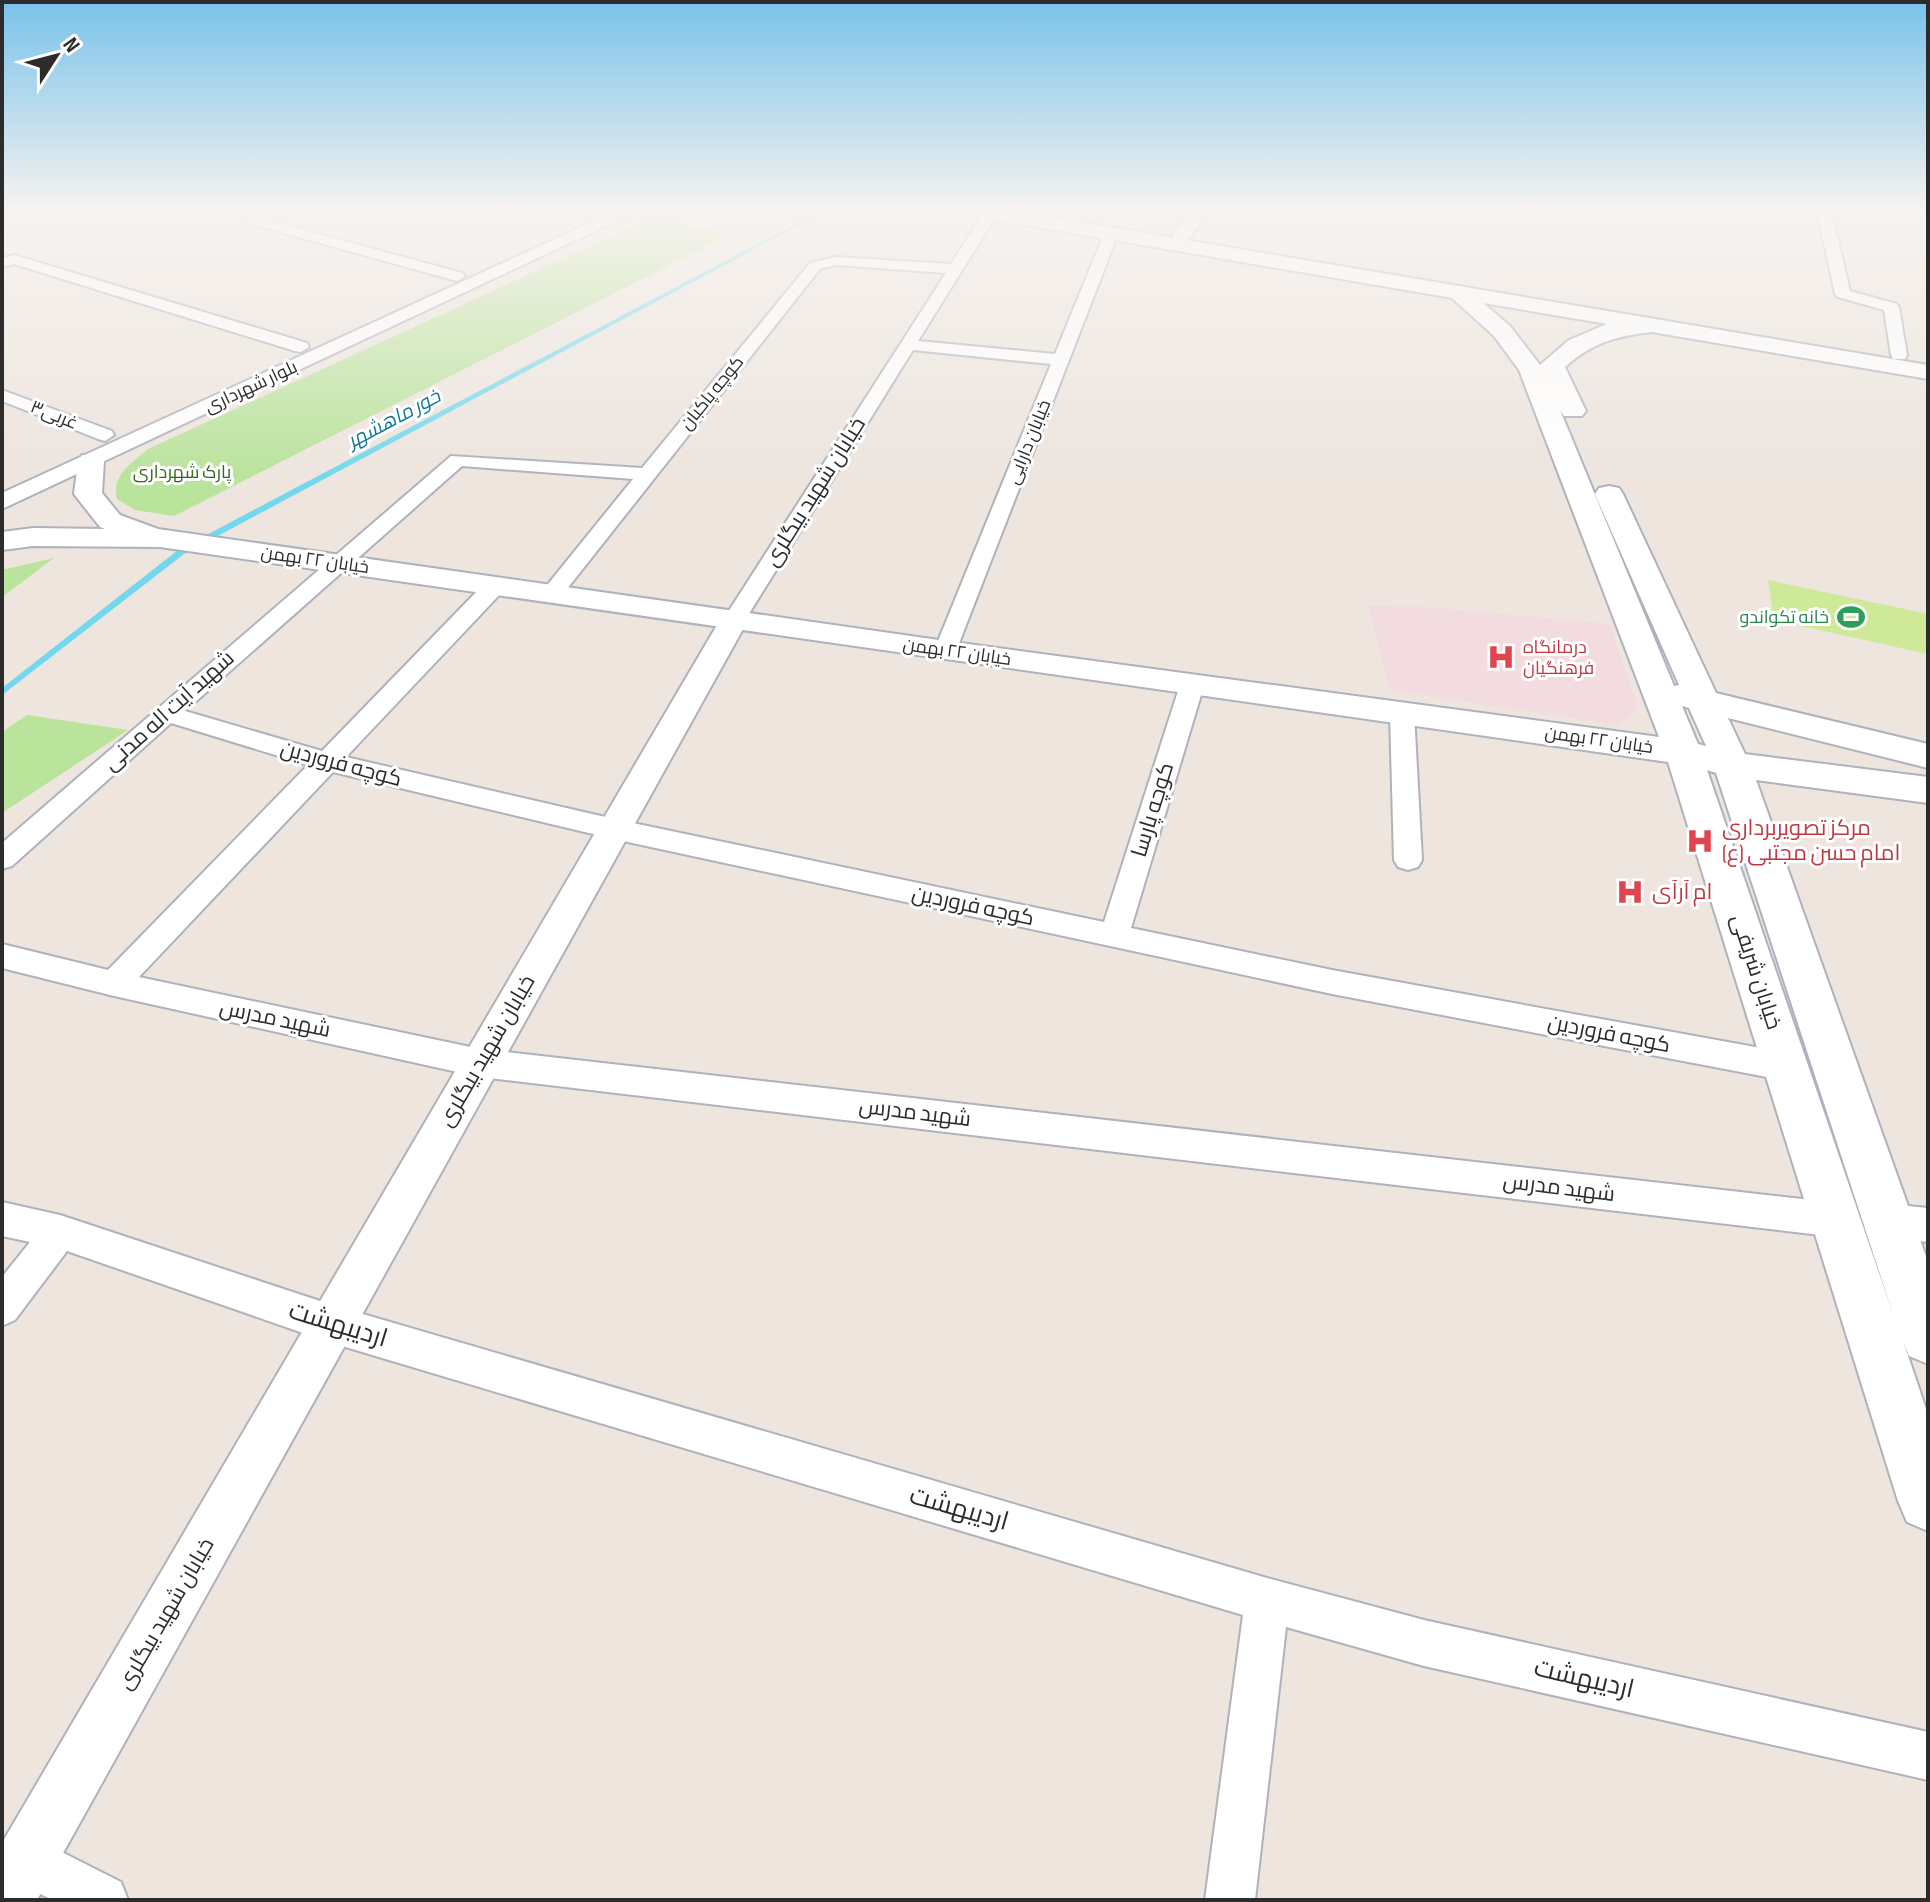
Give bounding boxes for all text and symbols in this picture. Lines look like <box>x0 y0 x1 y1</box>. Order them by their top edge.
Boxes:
north arrow <box>16 16 96 96</box>
text: N <box>57 32 85 58</box>
street label: کوچه پاکبان <box>676 352 749 435</box>
street label: بلوار شهرداری <box>201 356 301 418</box>
water label: خور ماهشهر <box>341 384 446 455</box>
street label: ۳غربی <box>27 396 81 434</box>
street label: خیابان دارایی <box>1003 397 1055 487</box>
street label: خیابان شهید بیگلری <box>758 412 872 572</box>
park label: پارک شهرداری <box>133 462 231 484</box>
street label: خیابان ۲۲ بهمن <box>260 542 370 578</box>
sports icon: خانه تکواندو <box>1836 602 1866 632</box>
place label: خانه تکواندو <box>1739 607 1829 628</box>
street label: خیابان ۲۲ بهمن <box>902 634 1012 670</box>
place label: درمانگاه فرهنگیان <box>1523 637 1594 679</box>
hospital icon: درمانگاه فرهنگیان <box>1486 642 1516 672</box>
street label: شهید آیت اله مدنی <box>98 645 240 777</box>
street label: خیابان ۲۲ بهمن <box>1544 722 1654 758</box>
street label: کوچه فروردین <box>277 735 405 793</box>
street label: کوچه پارسا <box>1126 759 1180 861</box>
place label: مرکز تصویربرداری امام حسن مجتبی (ع) <box>1722 815 1900 868</box>
hospital icon: مرکز تصویربرداری امام حسن مجتبی (ع) <box>1685 826 1715 856</box>
hospital icon: ام آرآی <box>1615 877 1645 907</box>
place label: ام آرآی <box>1652 879 1713 907</box>
street label: کوچه فروردین <box>909 880 1037 932</box>
street label: خیابان شریفی <box>1725 911 1787 1033</box>
street label: خیابان شهید بیگلری <box>433 970 541 1132</box>
street label: شهید مدرس <box>217 994 333 1044</box>
street label: کوچه فروردین <box>1545 1009 1673 1059</box>
street label: شهید مدرس <box>857 1093 973 1133</box>
street label: شهید مدرس <box>1501 1168 1617 1208</box>
street label: اردیبهشت <box>285 1295 391 1355</box>
street label: اردیبهشت <box>906 1480 1012 1538</box>
street label: خیابان شهید بیگلری <box>112 1533 220 1695</box>
street label: اردیبهشت <box>1531 1652 1637 1706</box>

